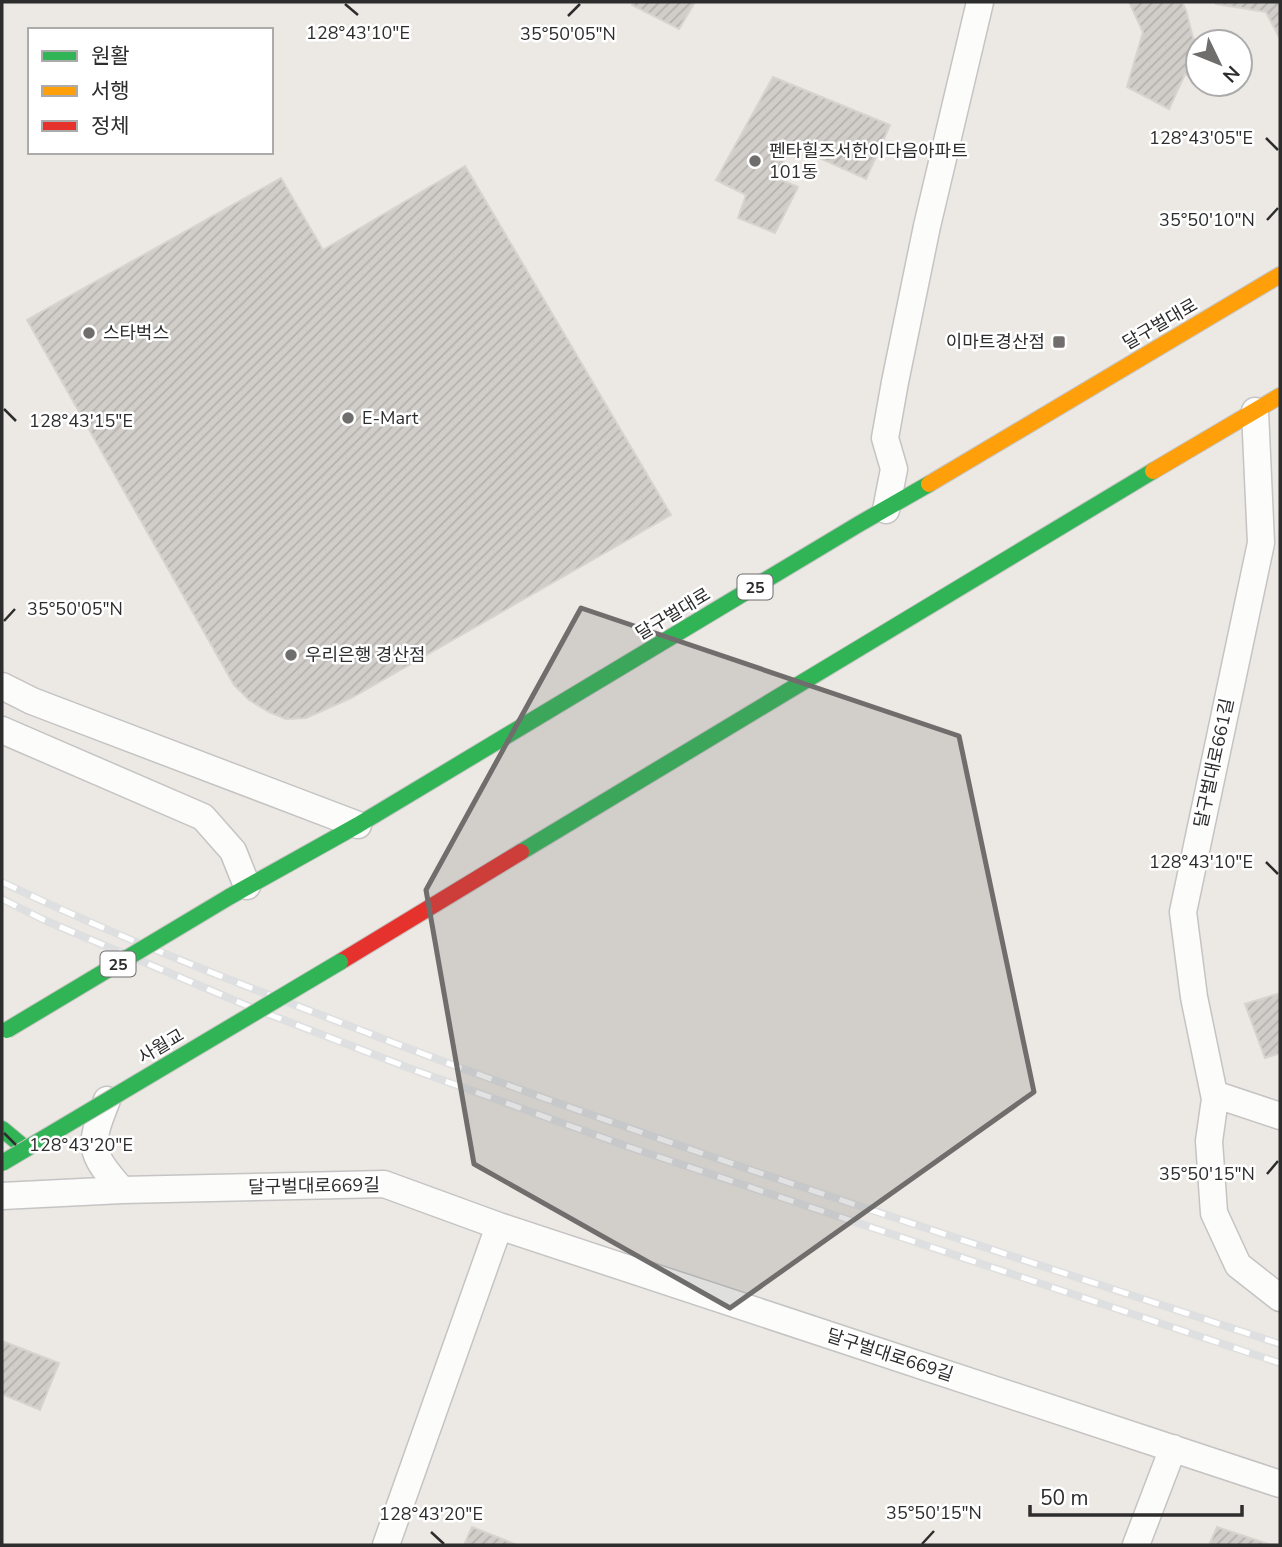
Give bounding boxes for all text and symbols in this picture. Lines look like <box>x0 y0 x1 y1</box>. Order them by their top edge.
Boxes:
text: 128°43'10"E <box>306 21 410 45</box>
text: 35°50'05"N <box>520 22 616 46</box>
legend <box>28 28 273 154</box>
north arrow <box>1184 28 1254 98</box>
text: 원활 <box>91 42 130 70</box>
text: N <box>1216 60 1245 88</box>
text: 서행 <box>91 77 130 105</box>
text: 정체 <box>91 112 130 140</box>
text: 128°43'05"E <box>1149 126 1253 150</box>
place label: 펜타힐즈서한이다음아파트 101동 <box>769 139 968 184</box>
marker: 펜타힐즈서한이다음아파트 101동 <box>747 153 763 169</box>
text: 35°50'10"N <box>1159 208 1255 232</box>
street label: 달구벌대로 <box>1118 293 1202 355</box>
place label: 스타벅스 <box>103 321 169 345</box>
marker: 스타벅스 <box>81 325 97 341</box>
place label: 이마트경산점 <box>946 330 1045 354</box>
marker: 이마트경산점 <box>1051 334 1067 350</box>
place label: E-Mart <box>362 406 419 430</box>
text: 128°43'15"E <box>29 409 133 433</box>
marker: E-Mart <box>340 410 356 426</box>
road number: 25 <box>738 574 772 600</box>
street label: 달구벌대로 <box>631 582 715 646</box>
text: 35°50'05"N <box>27 597 123 621</box>
place label: 우리은행 경산점 <box>305 643 426 667</box>
marker: 우리은행 경산점 <box>283 647 299 663</box>
street label: 달구벌대로661길 <box>1189 696 1239 830</box>
text: 128°43'10"E <box>1149 850 1253 874</box>
road number: 25 <box>100 952 136 976</box>
street label: 사월교 <box>134 1023 188 1069</box>
text: 128°43'20"E <box>29 1133 133 1157</box>
text: 35°50'15"N <box>1159 1162 1255 1186</box>
street label: 달구벌대로669길 <box>248 1173 380 1199</box>
street label: 달구벌대로669길 <box>824 1323 956 1387</box>
scale bar <box>1030 1474 1242 1518</box>
text: 50 m <box>1040 1484 1089 1512</box>
text: 35°50'15"N <box>886 1501 982 1525</box>
text: 128°43'20"E <box>379 1502 483 1526</box>

